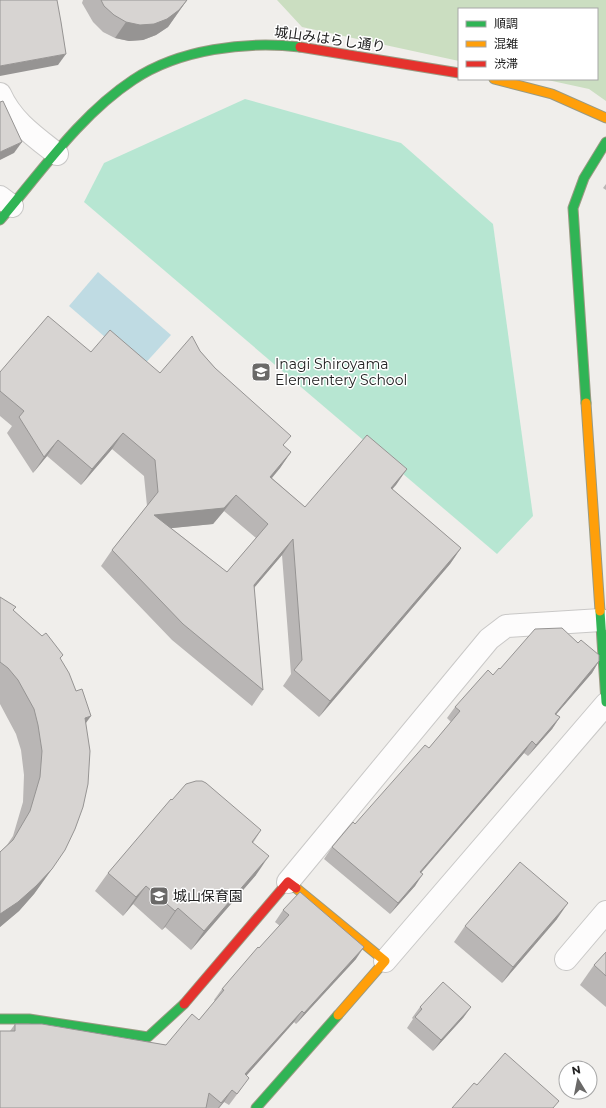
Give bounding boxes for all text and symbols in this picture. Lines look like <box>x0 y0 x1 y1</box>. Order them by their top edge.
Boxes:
legend <box>458 8 598 80</box>
text: 順調 <box>494 16 518 31</box>
street label: 城山みはらし通り <box>273 22 387 56</box>
text: 混雑 <box>494 36 518 51</box>
text: 渋滞 <box>494 56 518 71</box>
place label: Inagi Shiroyama Elementery School <box>275 355 407 389</box>
school or university icon: Inagi Shiroyama Elementery School <box>250 361 272 383</box>
school or university icon: 城山保育園 <box>148 885 170 907</box>
place label: 城山保育園 <box>173 887 243 905</box>
north arrow <box>558 1060 598 1100</box>
text: N <box>571 1062 582 1078</box>

